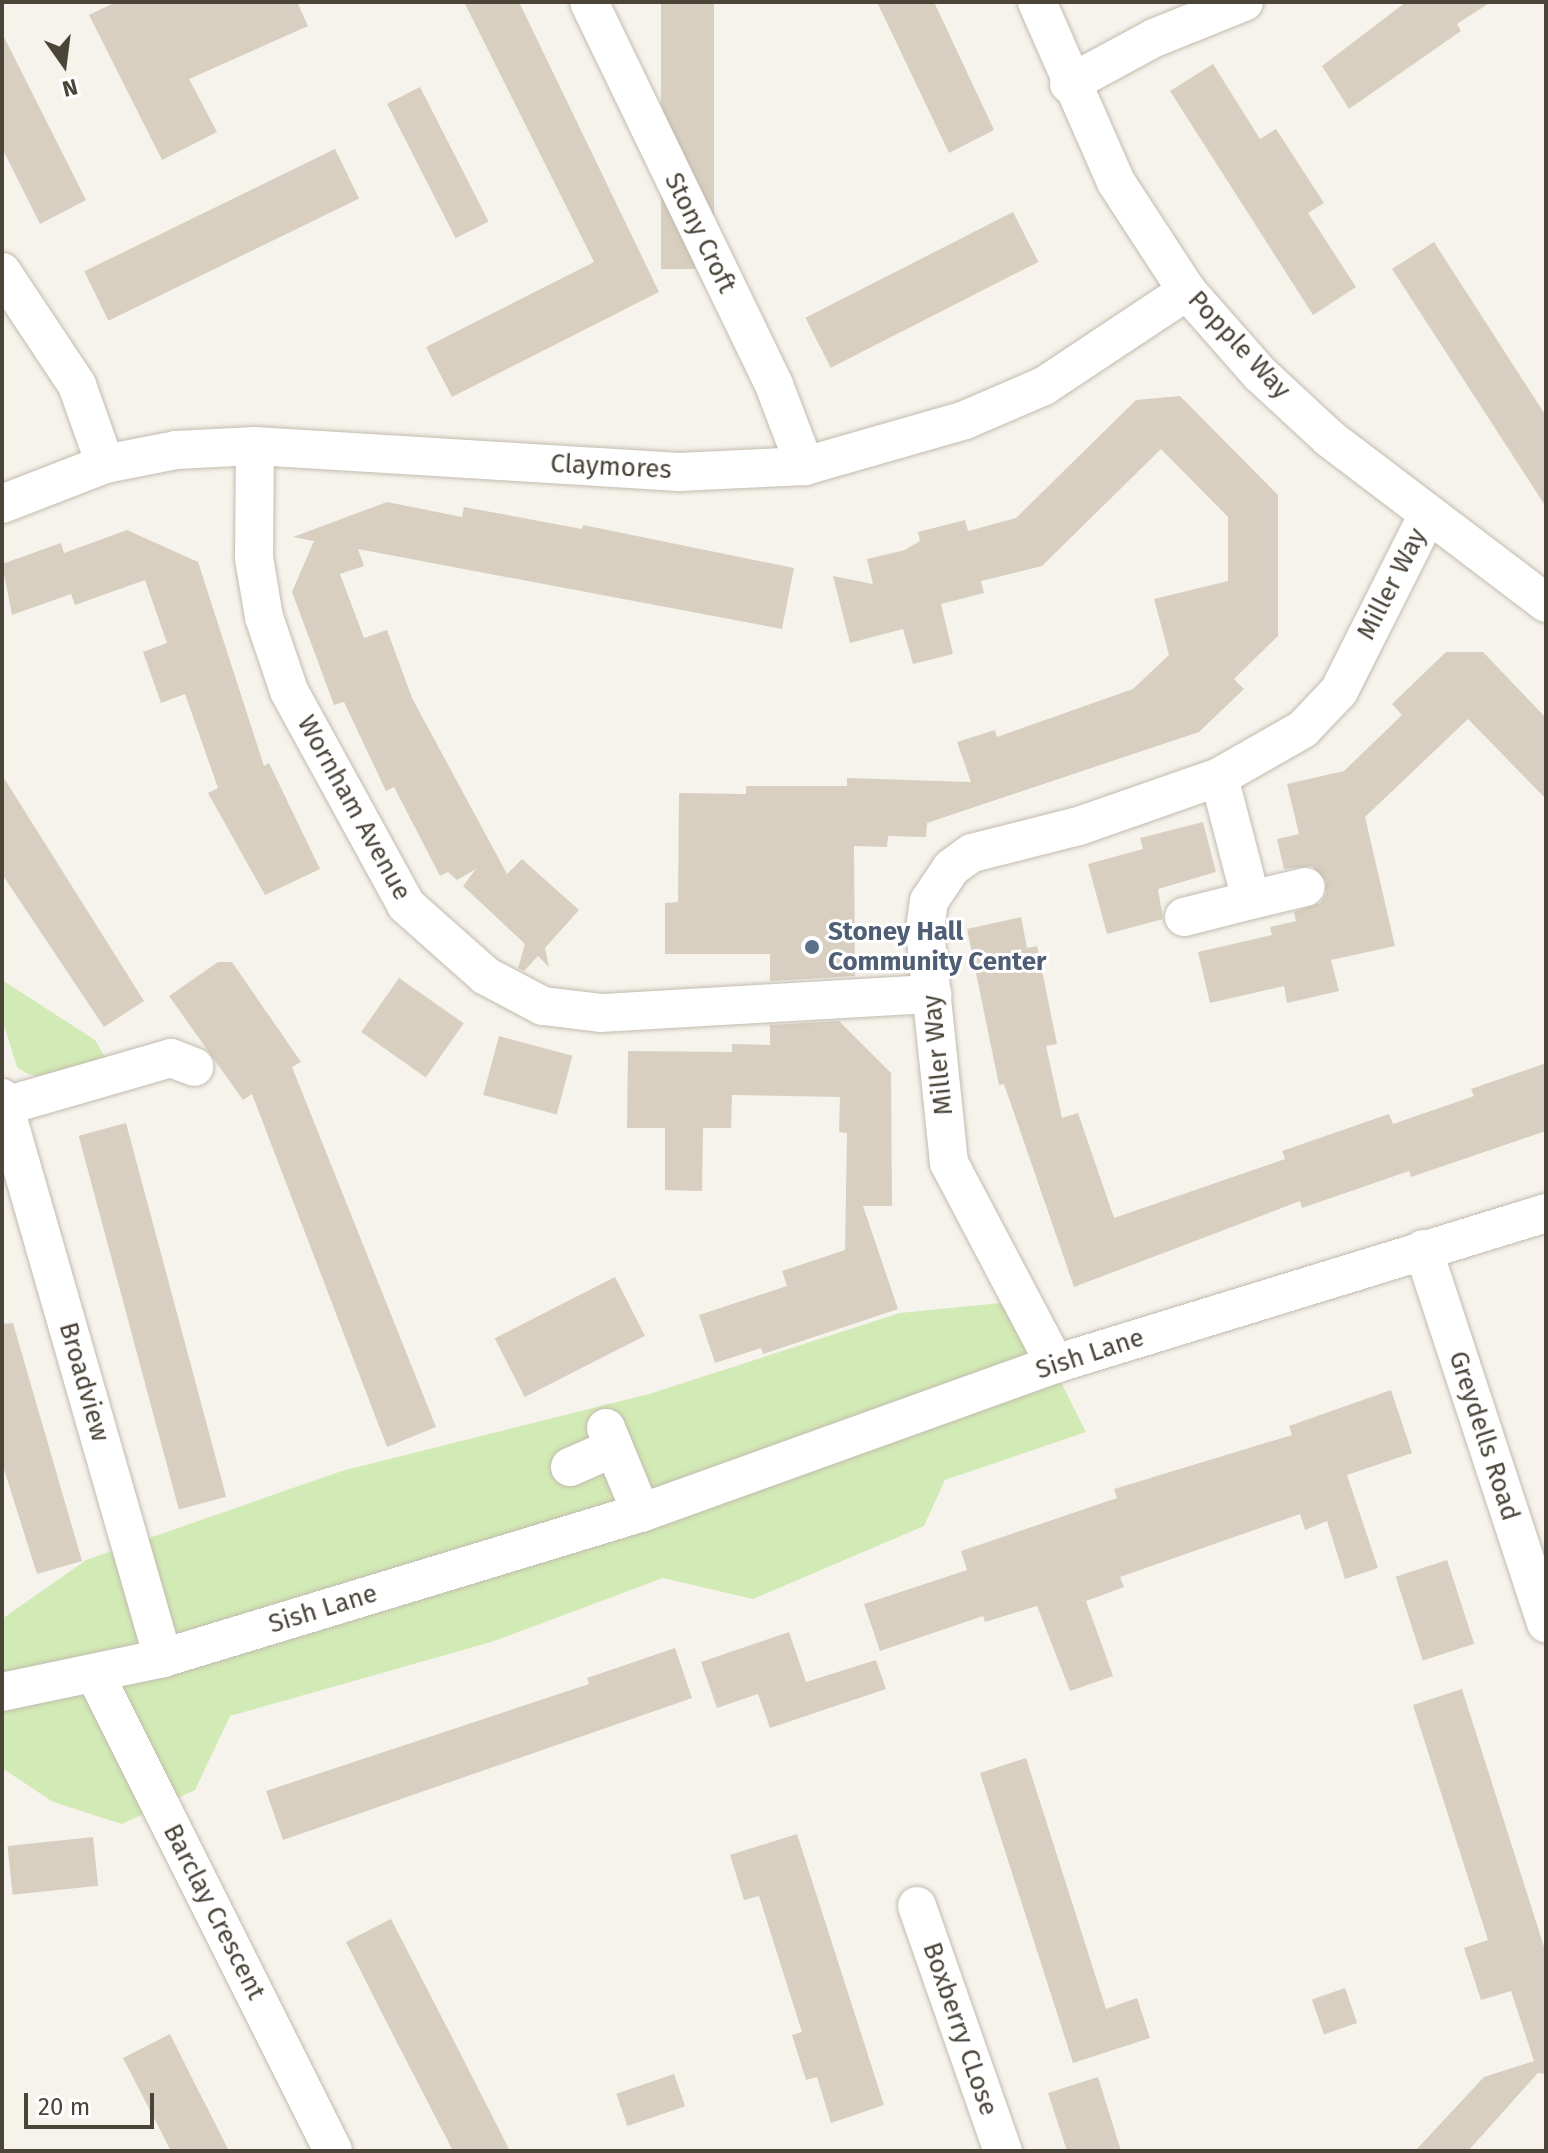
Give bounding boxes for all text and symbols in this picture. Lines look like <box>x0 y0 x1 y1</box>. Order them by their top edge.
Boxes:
north arrow <box>24 24 104 104</box>
text: N <box>60 73 80 103</box>
street label: Stony Croft <box>658 168 742 298</box>
street label: Popple Way <box>1181 285 1297 405</box>
street label: Claymores <box>550 448 672 486</box>
street label: Miller Way <box>1351 523 1433 645</box>
street label: Wornham Avenue <box>290 710 418 906</box>
place label: Stoney Hall Community Center <box>828 916 1046 978</box>
marker: Stoney Hall Community Center <box>803 938 821 956</box>
street label: Miller Way <box>916 993 960 1117</box>
street label: Broadview <box>52 1319 116 1445</box>
street label: Sish Lane <box>1032 1322 1148 1386</box>
street label: Greydells Road <box>1442 1347 1526 1525</box>
street label: Sish Lane <box>265 1578 381 1640</box>
street label: Barclay Crescent <box>156 1819 272 2005</box>
street label: Boxberry CLose <box>916 1938 1004 2120</box>
scale bar <box>28 2077 158 2127</box>
text: 20 m <box>38 2093 90 2121</box>

